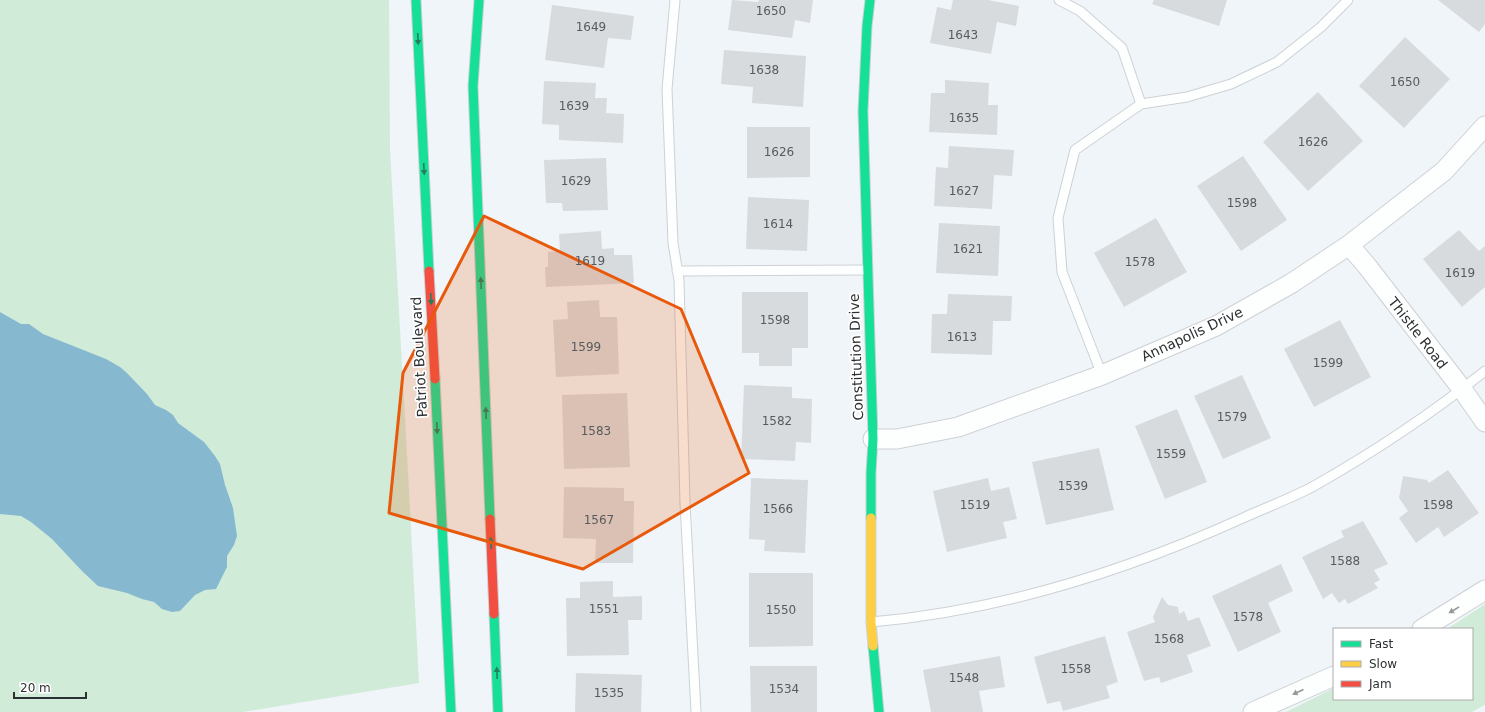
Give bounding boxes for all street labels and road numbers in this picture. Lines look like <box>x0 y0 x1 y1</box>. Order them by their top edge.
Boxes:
street label: Constitution Drive <box>846 293 866 421</box>
street label: Thistle Road <box>1385 293 1451 372</box>
street label: Patriot Boulevard <box>408 296 430 418</box>
street label: Annapolis Drive <box>1139 303 1245 365</box>

